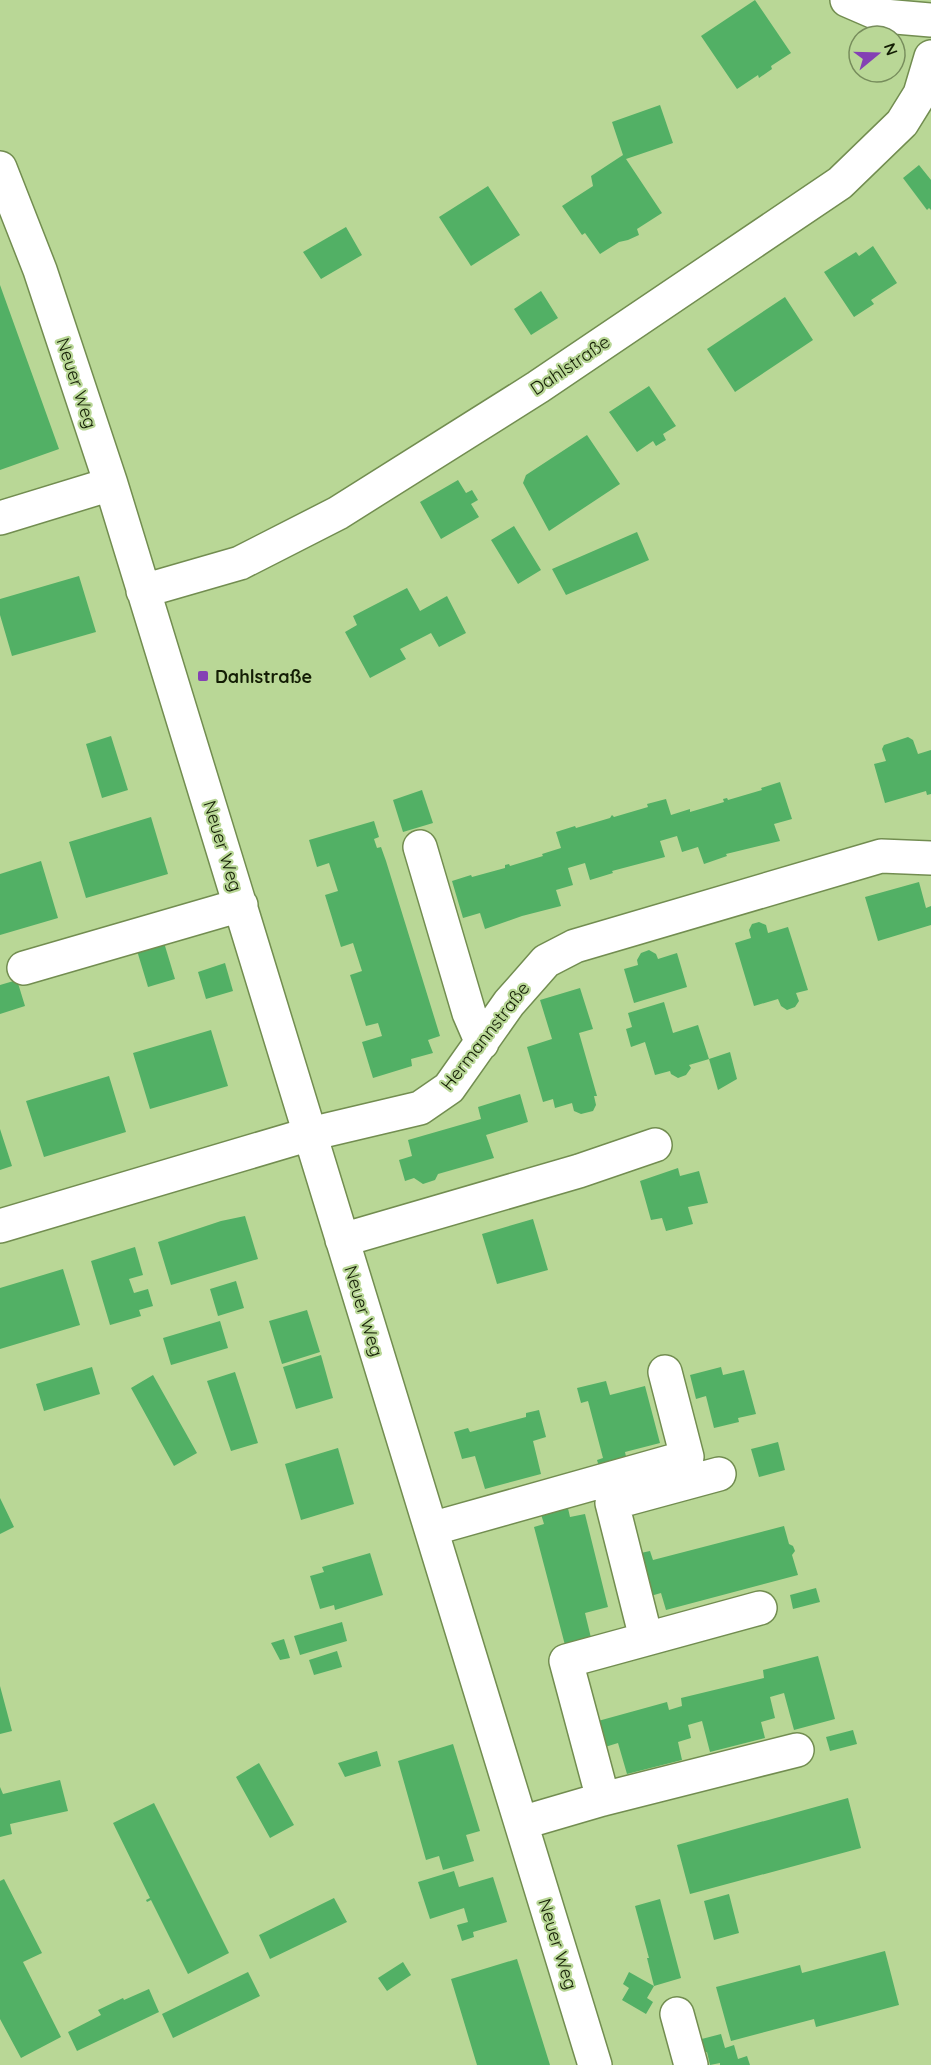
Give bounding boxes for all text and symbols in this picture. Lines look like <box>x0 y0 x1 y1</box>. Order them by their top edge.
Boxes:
north arrow <box>847 24 907 84</box>
text: N <box>880 40 903 58</box>
street label: Dahlstraße <box>526 330 614 400</box>
street label: Neuer Weg <box>52 335 102 431</box>
place label: Dahlstraße <box>215 665 312 688</box>
marker: Dahlstraße <box>196 669 210 683</box>
street label: Neuer Weg <box>198 798 248 894</box>
street label: Hermannstraße <box>435 977 535 1095</box>
street label: Neuer Weg <box>339 1263 389 1359</box>
street label: Neuer Weg <box>533 1896 583 1992</box>

